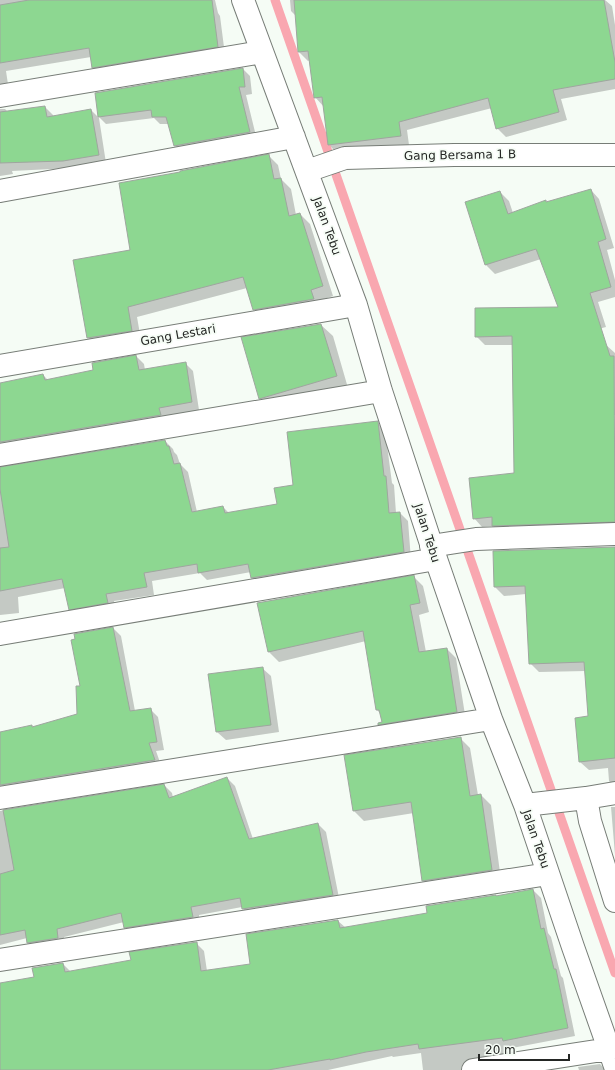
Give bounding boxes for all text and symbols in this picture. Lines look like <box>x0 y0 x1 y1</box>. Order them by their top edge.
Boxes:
street label: Gang Bersama 1 B <box>404 147 516 163</box>
street label: Jalan Tebu <box>310 194 344 257</box>
street label: Gang Lestari <box>139 321 217 349</box>
street label: Jalan Tebu <box>411 501 443 564</box>
street label: Jalan Tebu <box>519 807 553 870</box>
scale bar <box>479 1036 569 1062</box>
text: 20 m <box>485 1043 516 1057</box>

